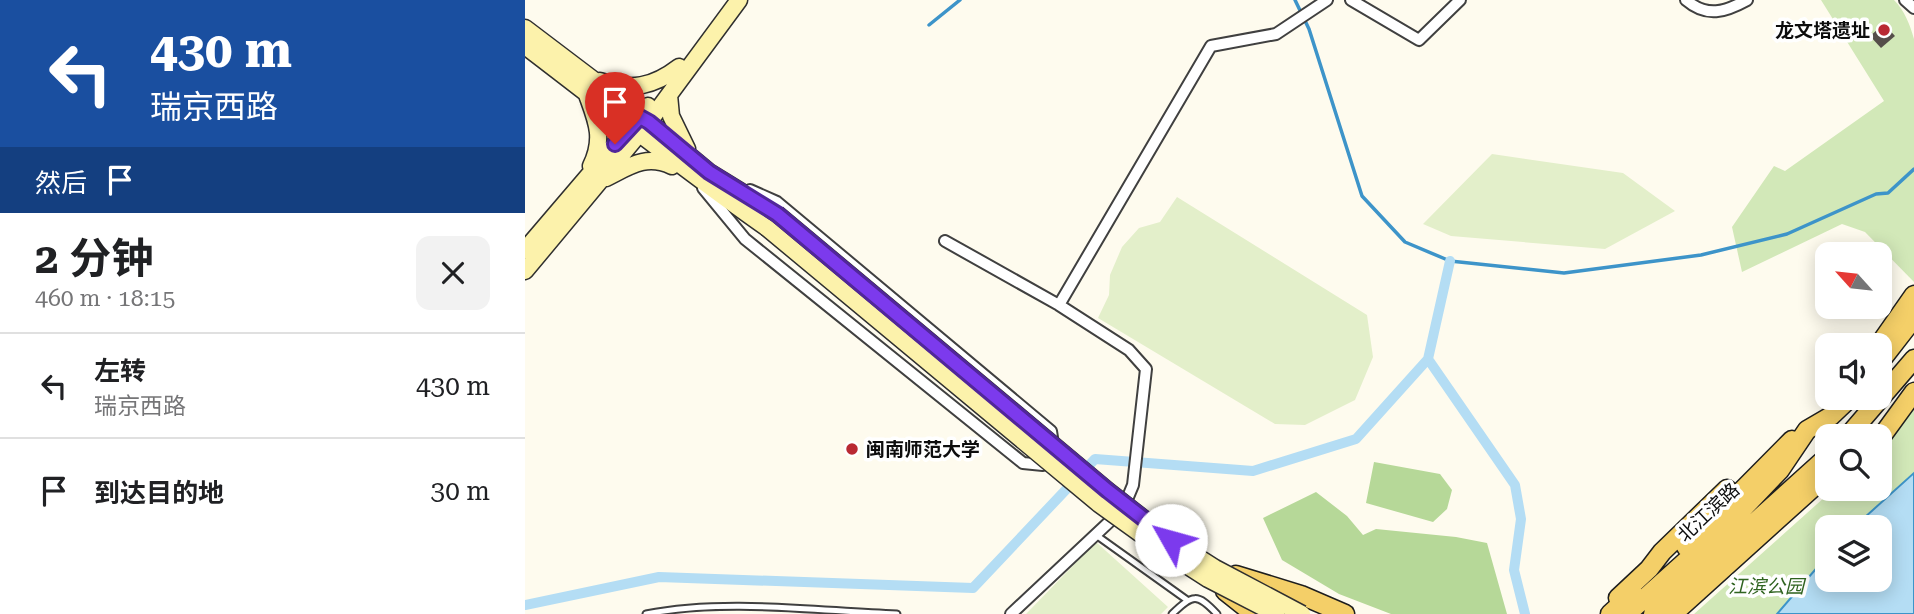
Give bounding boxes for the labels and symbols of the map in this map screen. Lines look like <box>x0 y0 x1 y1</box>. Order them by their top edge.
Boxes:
place label: 龙文塔遗址 <box>1775 19 1870 42</box>
marker: 龙文塔遗址 <box>1876 22 1892 38</box>
pin <box>585 72 645 144</box>
north arrow <box>1815 242 1892 318</box>
place label: 闽南师范大学 <box>866 438 980 461</box>
marker: 闽南师范大学 <box>844 441 860 457</box>
street label: 北江滨路 <box>1673 478 1744 547</box>
position arrow <box>1134 503 1208 577</box>
park label: 江滨公园 <box>1728 575 1807 598</box>

